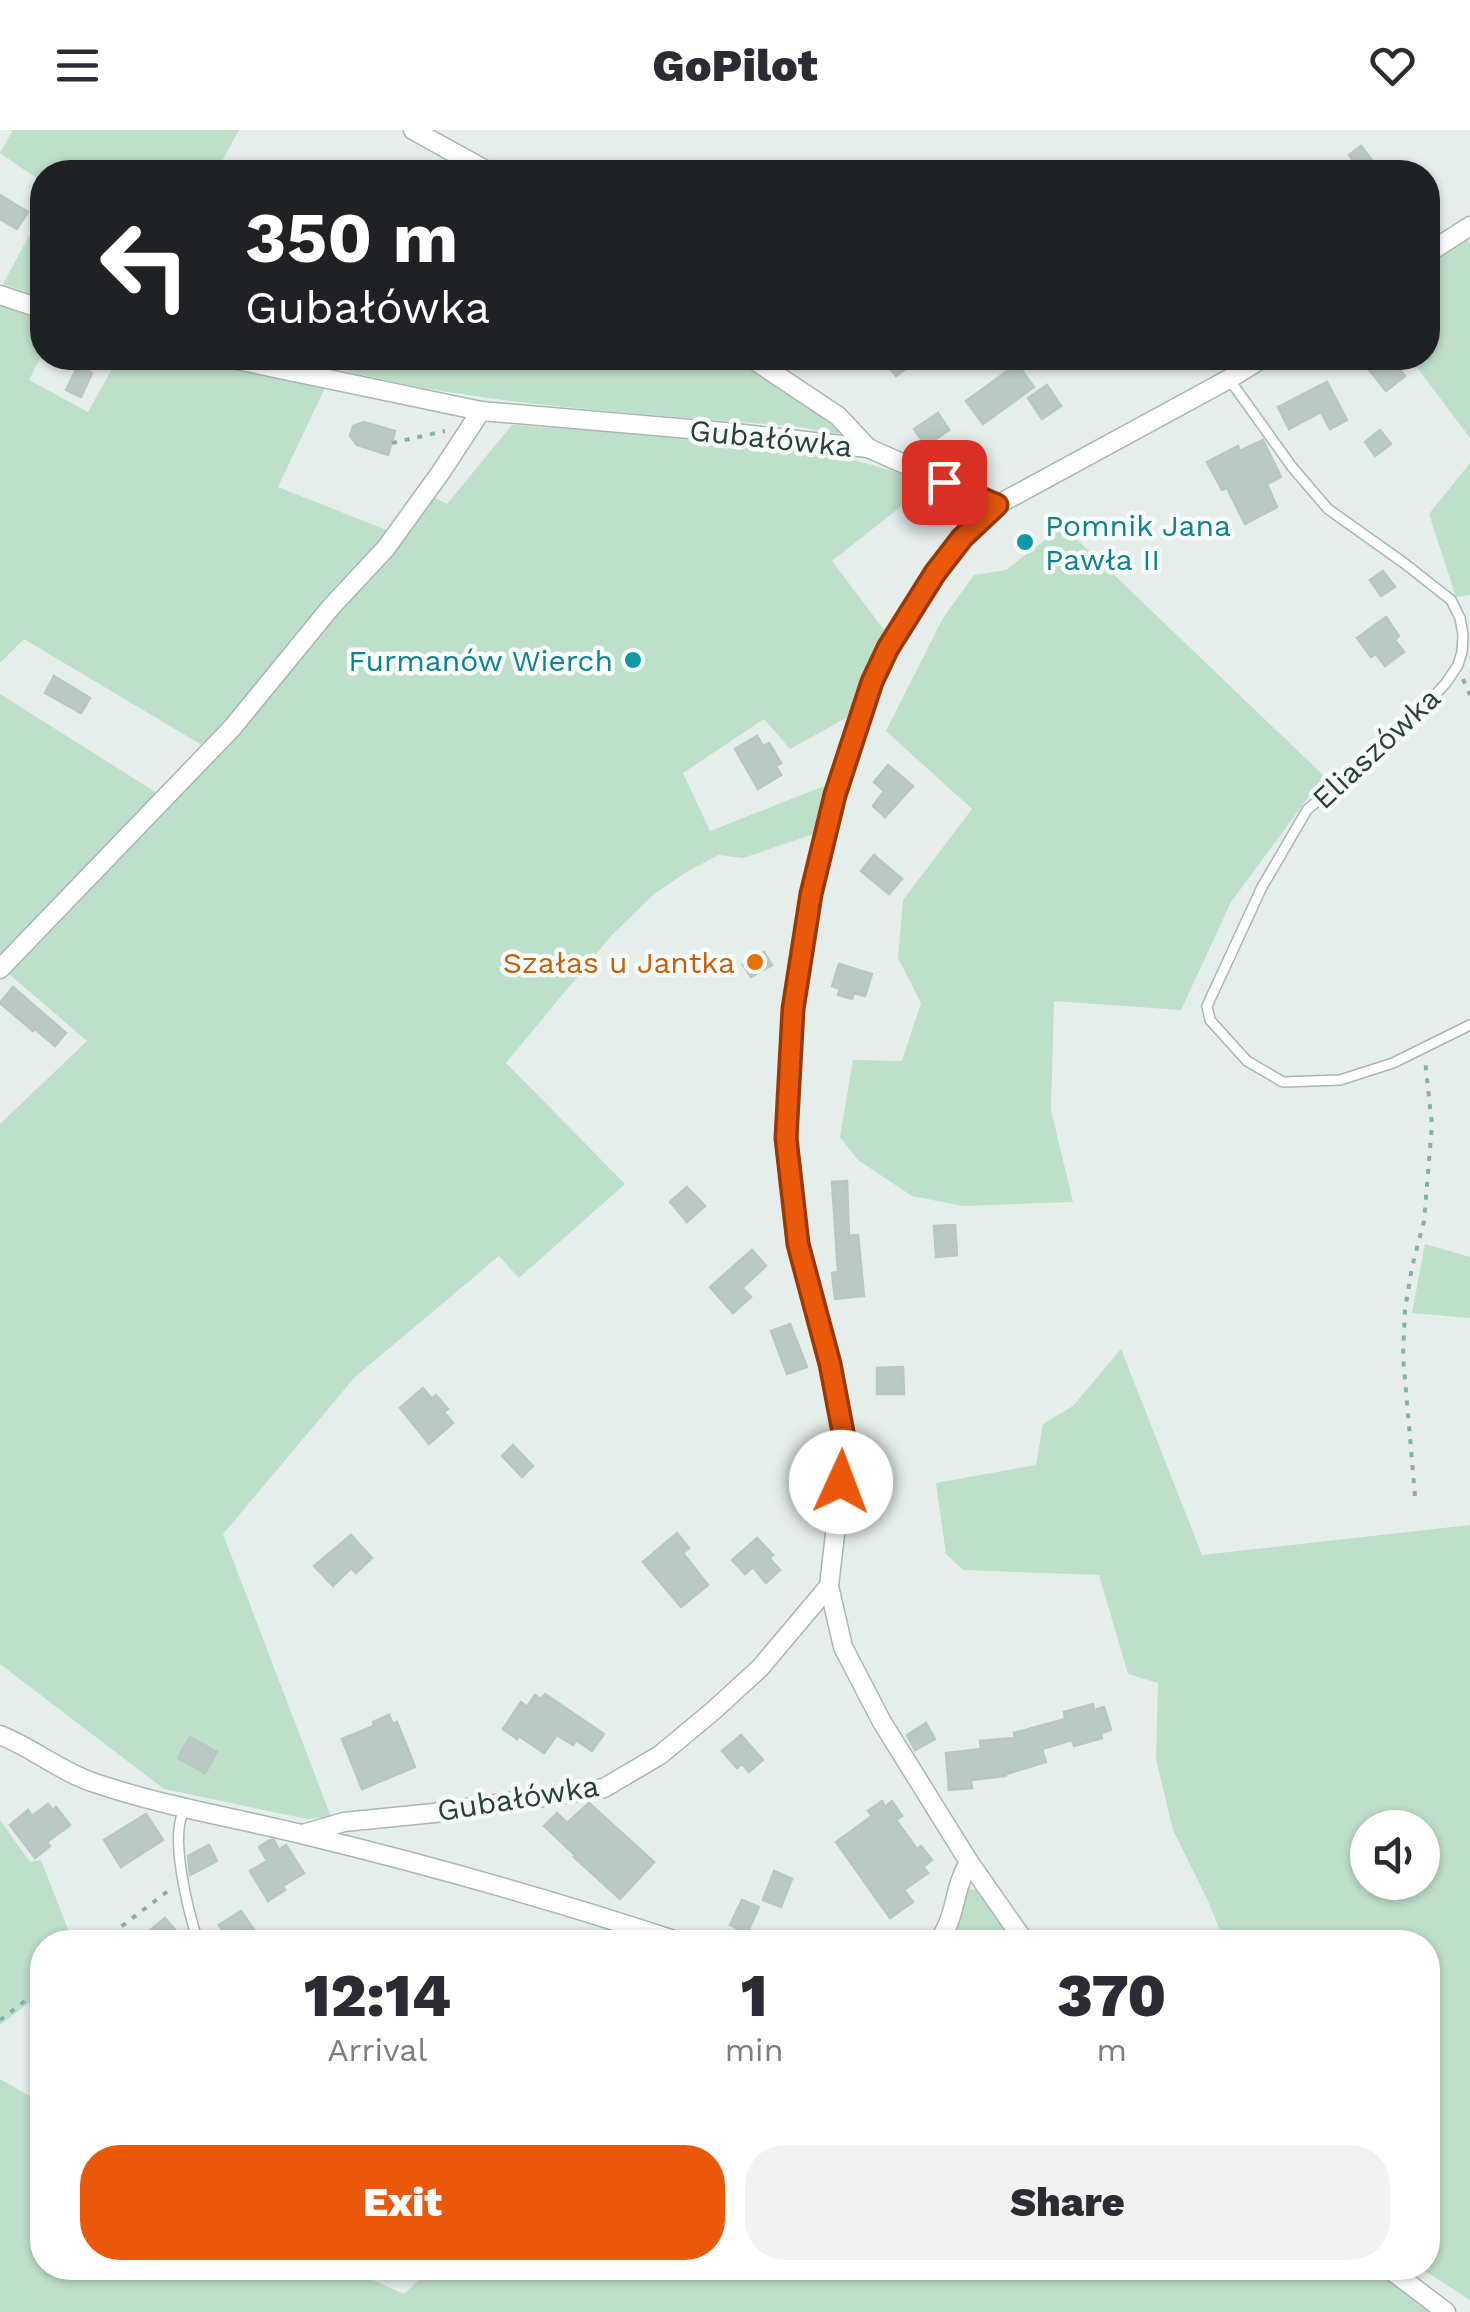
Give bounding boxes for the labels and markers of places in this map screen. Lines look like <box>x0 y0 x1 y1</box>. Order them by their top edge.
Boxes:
pin <box>902 440 987 525</box>
place label: Pomnik Jana Pawła II <box>1045 508 1231 577</box>
marker: Pomnik Jana Pawła II <box>1014 531 1036 553</box>
place label: Furmanów Wierch <box>348 643 613 678</box>
marker: Furmanów Wierch <box>622 649 644 671</box>
place label: Szałas u Jantka <box>503 945 735 980</box>
marker: Szałas u Jantka <box>744 951 766 973</box>

